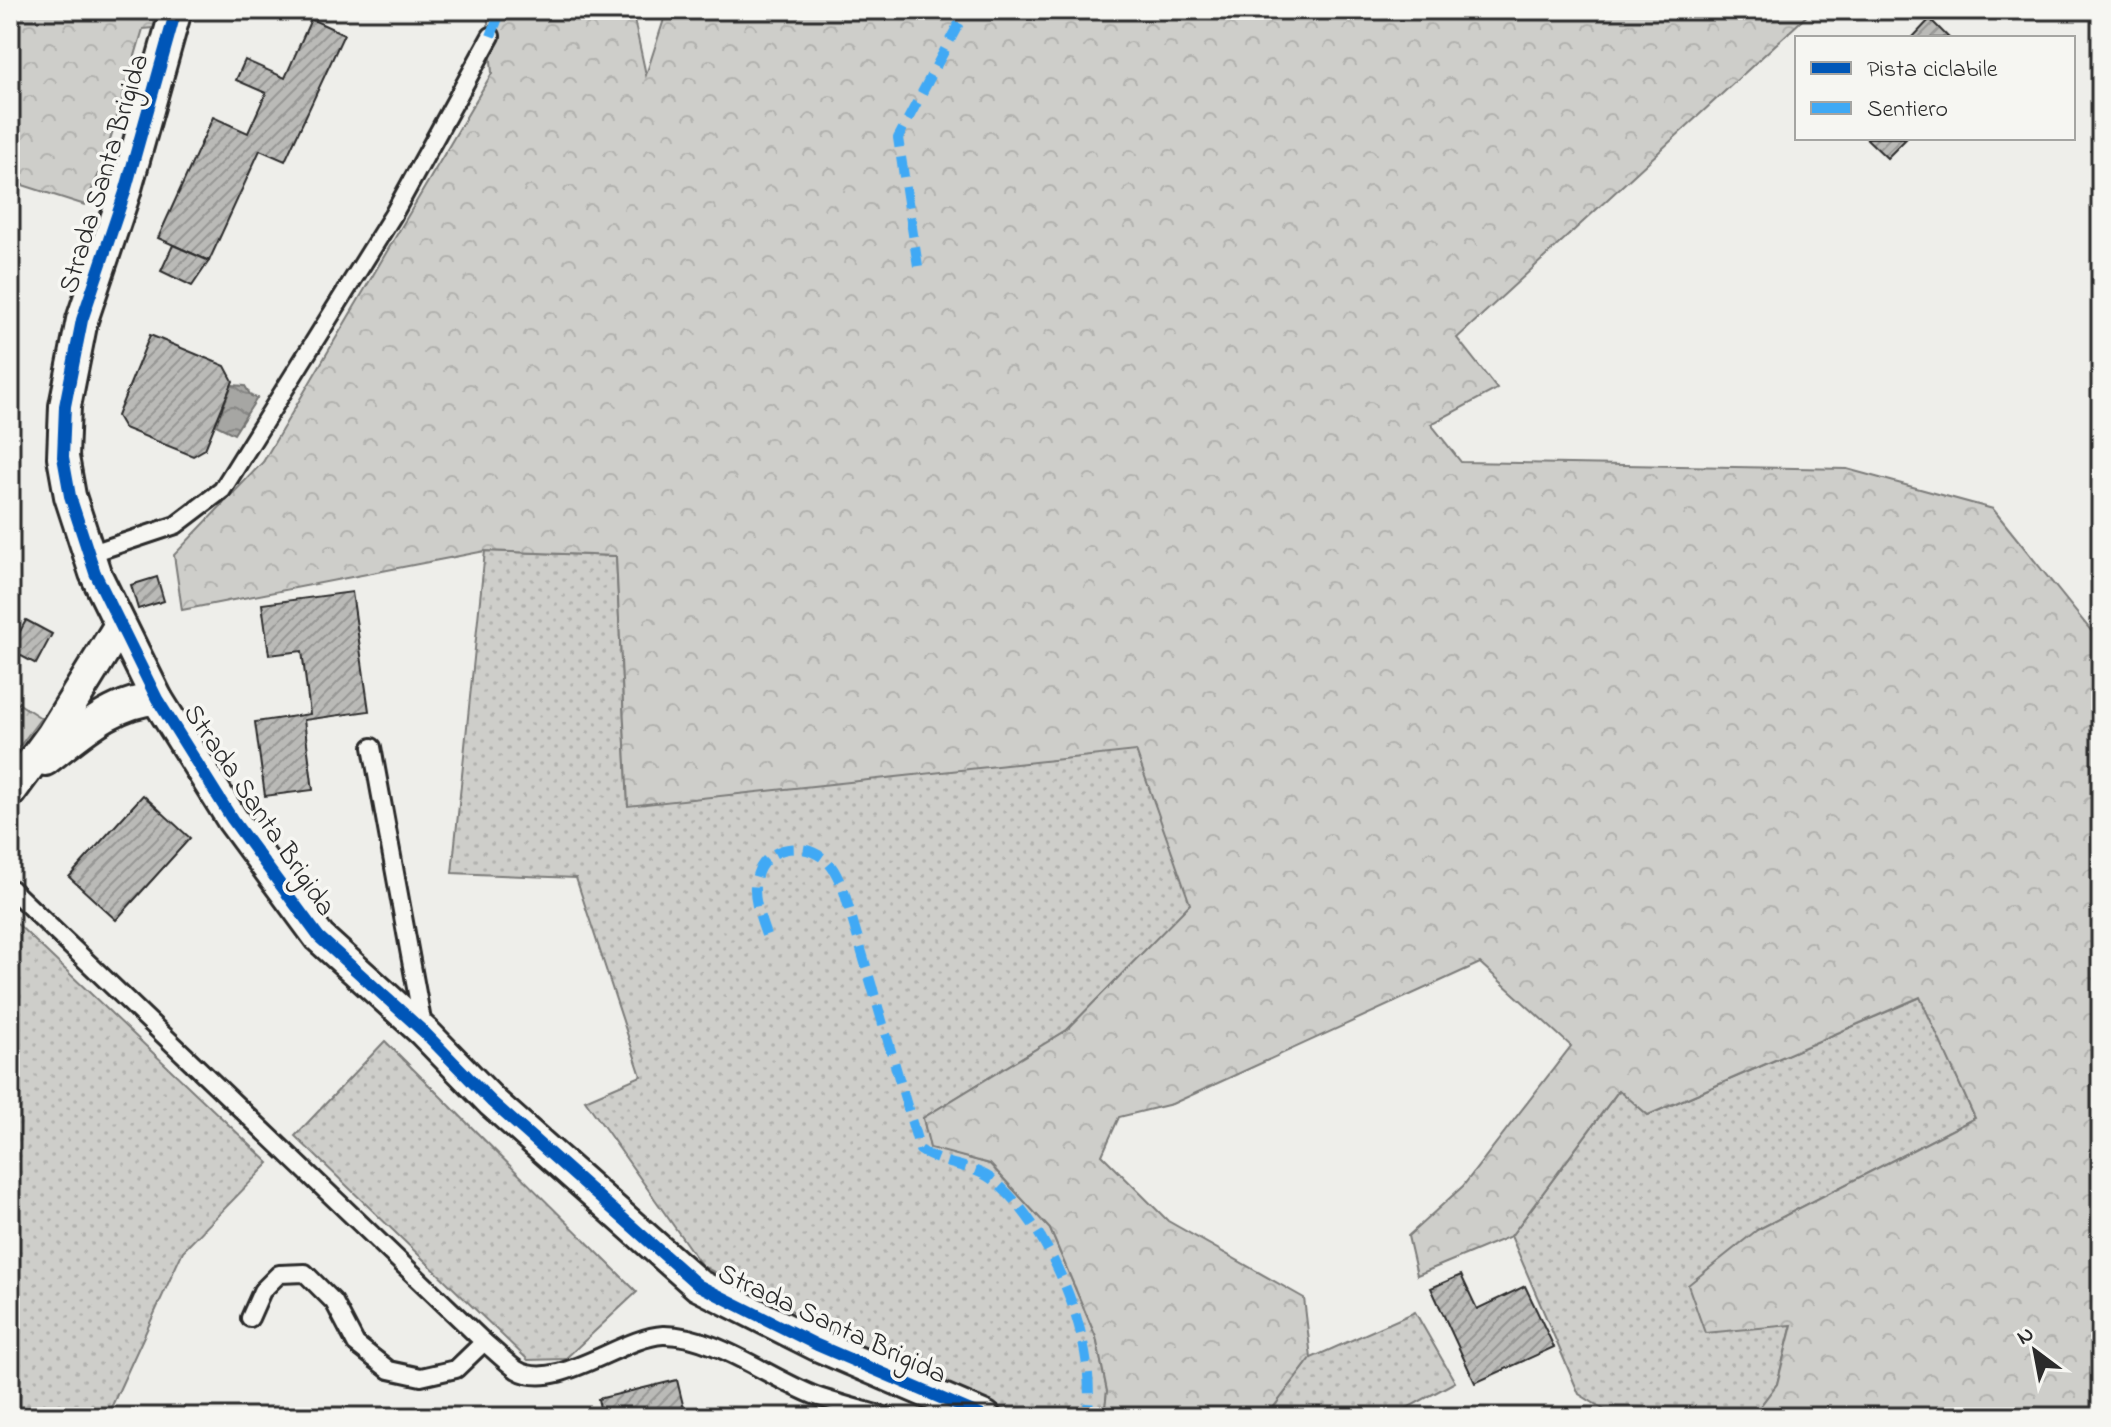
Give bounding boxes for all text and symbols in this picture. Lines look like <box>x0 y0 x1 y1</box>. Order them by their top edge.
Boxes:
legend <box>1795 36 2075 140</box>
street label: Strada Santa Brigida <box>49 49 161 299</box>
text: Pista ciclabile <box>1867 53 1998 88</box>
text: Sentiero <box>1867 93 1948 128</box>
street label: Strada Santa Brigida <box>172 696 345 925</box>
street label: Strada Santa Brigida <box>710 1254 953 1396</box>
north arrow <box>1995 1311 2075 1391</box>
text: N <box>2011 1319 2041 1354</box>

